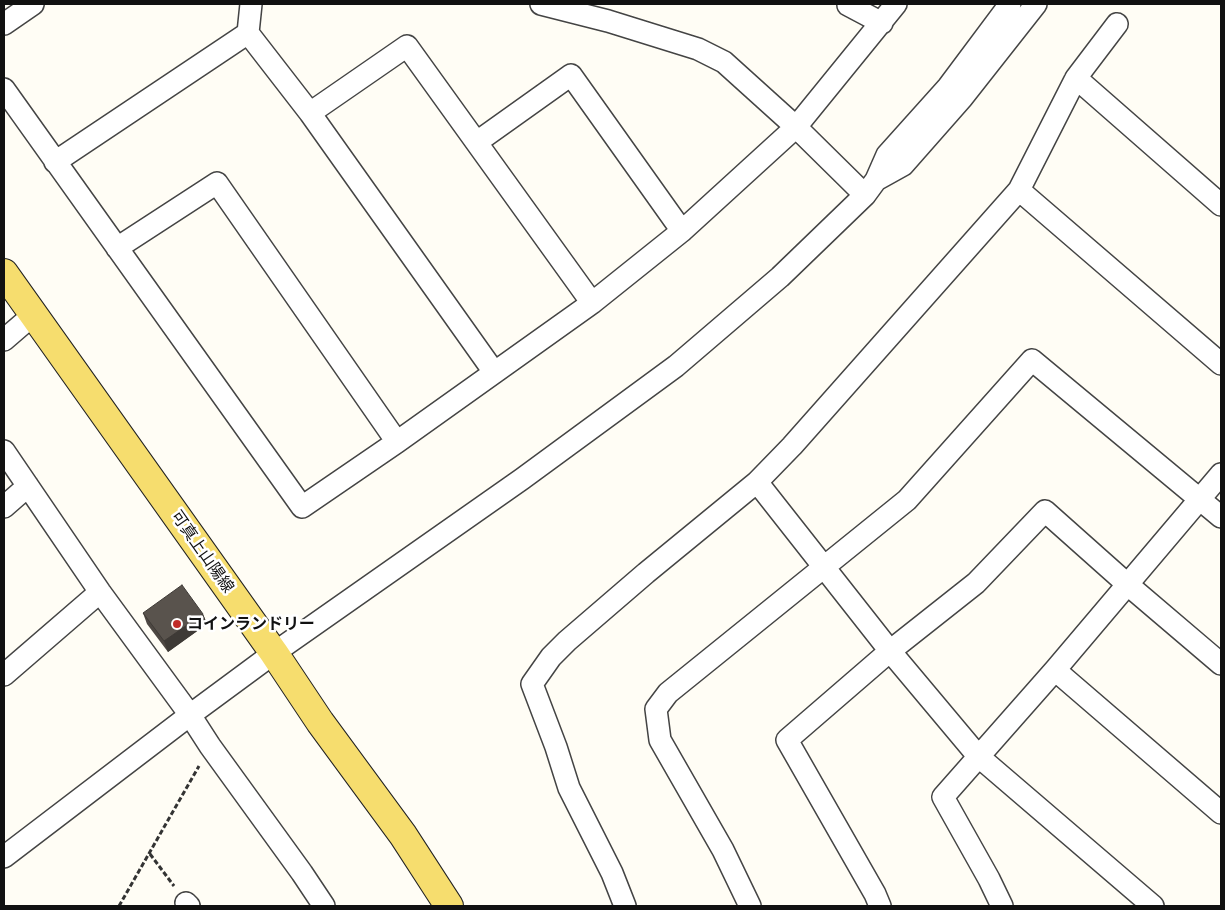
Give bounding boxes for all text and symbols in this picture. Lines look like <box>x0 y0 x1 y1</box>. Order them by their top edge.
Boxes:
street label: 可真上山陽線 <box>167 507 237 597</box>
place label: コインランドリー <box>187 614 315 634</box>
marker: コインランドリー <box>171 618 183 630</box>

